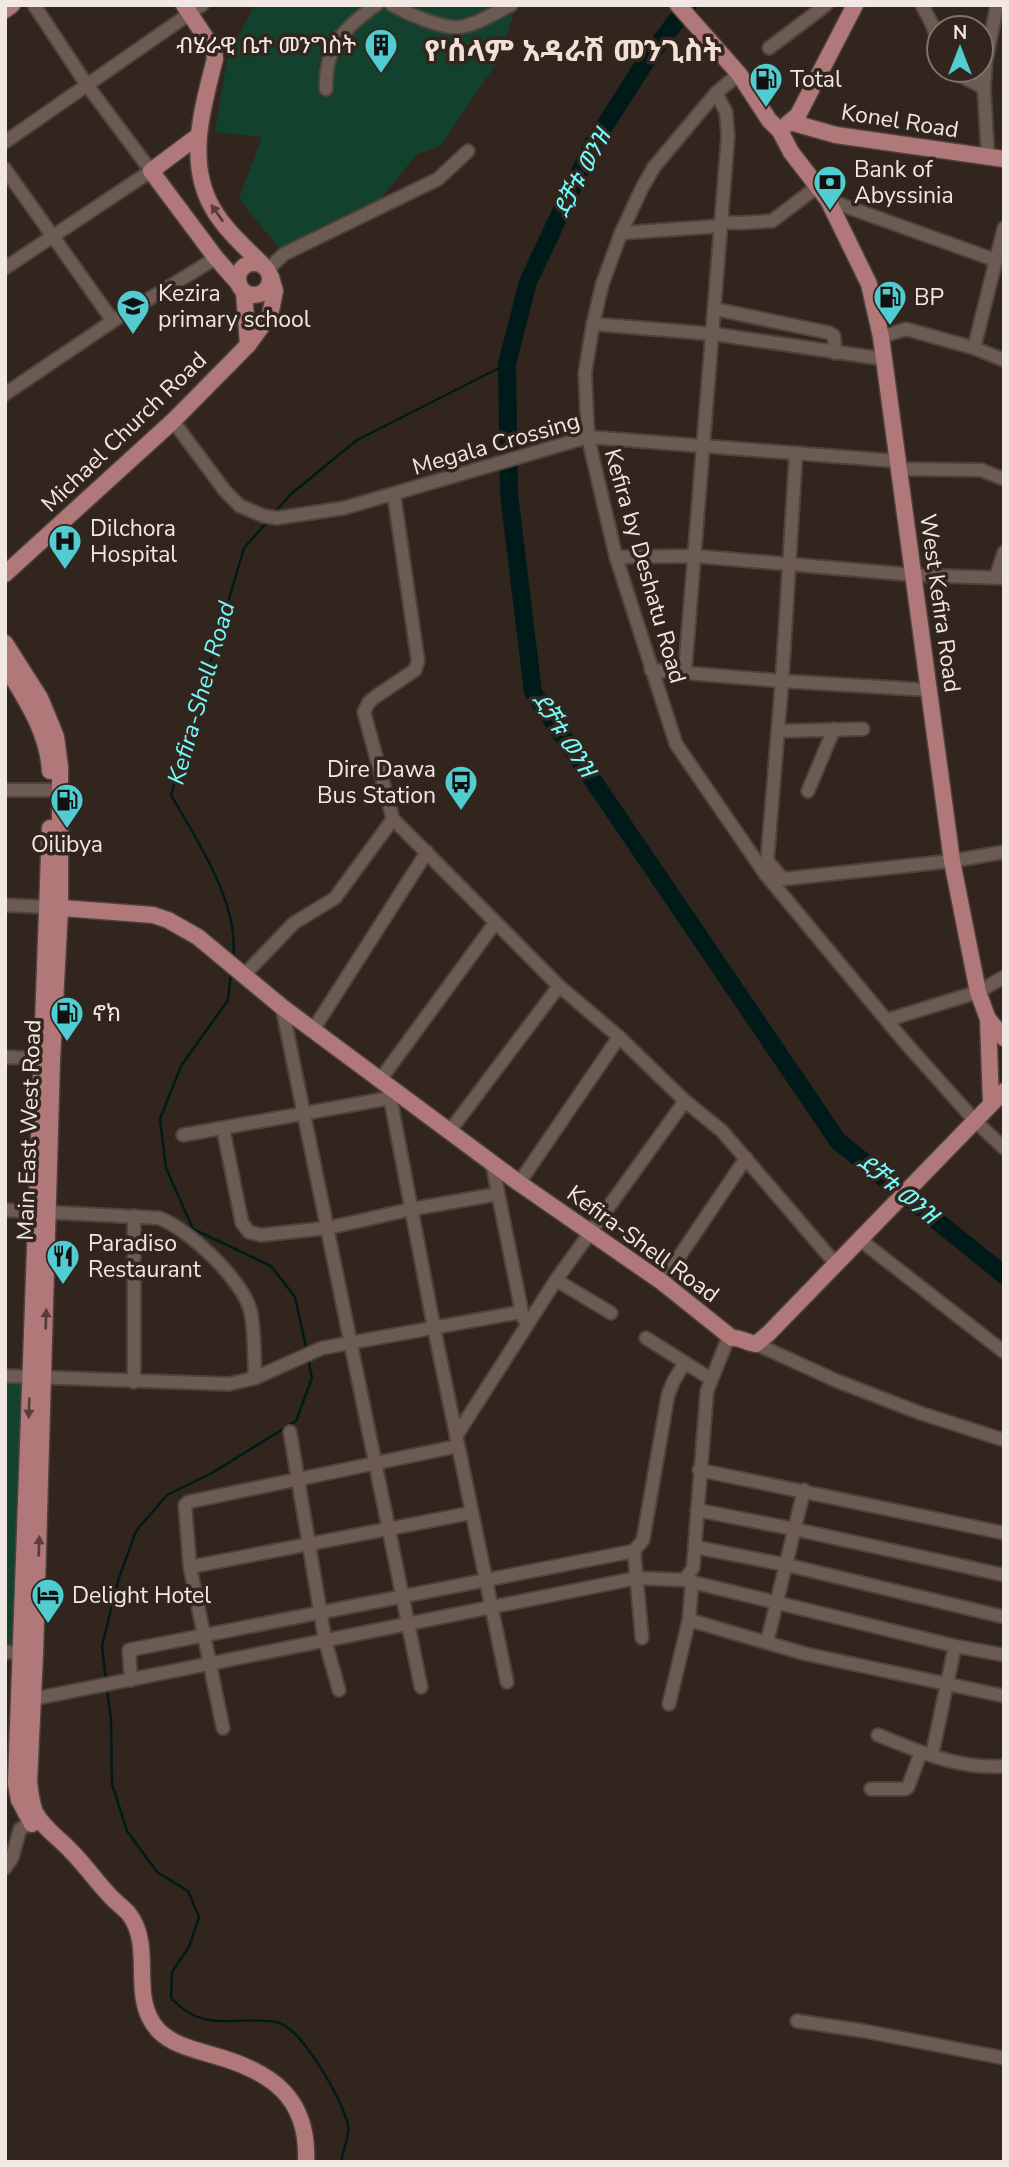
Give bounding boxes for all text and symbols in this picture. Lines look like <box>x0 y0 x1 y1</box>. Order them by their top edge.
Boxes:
north arrow <box>925 14 995 84</box>
text: N <box>953 20 967 46</box>
building icon: ብሄራዊ ቤተ መንግስት <box>362 26 400 75</box>
place label: ብሄራዊ ቤተ መንግስት <box>176 30 356 61</box>
district label: የ'ሰላም አዳራሽ መንጊስት <box>424 31 722 72</box>
fuel station icon: Total <box>747 60 785 109</box>
place label: Total <box>790 64 842 95</box>
street label: Konel Road <box>839 96 961 146</box>
water label: ደቻቱ ወንዝ <box>546 121 620 222</box>
place label: Bank of Abyssinia <box>854 154 954 211</box>
bank icon: Bank of Abyssinia <box>811 163 849 212</box>
one-way arrow <box>210 204 224 222</box>
place label: Kezira primary school <box>158 278 311 335</box>
fuel station icon: BP <box>871 278 909 327</box>
place label: BP <box>914 282 944 313</box>
school or university icon: Kezira primary school <box>114 287 152 336</box>
street label: Michael Church Road <box>35 345 213 519</box>
street label: Megala Crossing <box>409 405 583 483</box>
street label: Kefira by Deshatu Road <box>597 445 693 687</box>
street label: West Kefira Road <box>912 512 968 694</box>
place label: Dilchora Hospital <box>90 513 177 570</box>
hospital icon: Dilchora Hospital <box>46 522 84 571</box>
water label: Kefira-Shell Road <box>160 598 242 788</box>
water label: ደቻቱ ወንዝ <box>525 686 605 786</box>
place label: Dire Dawa Bus Station <box>317 754 436 811</box>
bus stop icon: Dire Dawa Bus Station <box>442 763 480 812</box>
fuel station icon: Oilibya <box>48 781 86 830</box>
place label: Oilibya <box>31 829 103 860</box>
fuel station icon: ኖክ <box>48 994 86 1043</box>
place label: ኖክ <box>92 998 121 1029</box>
street label: Main East West Road <box>10 1019 48 1241</box>
water label: ደቻቱ ወንዝ <box>851 1147 947 1233</box>
street label: Kefira-Shell Road <box>561 1178 725 1310</box>
place label: Paradiso Restaurant <box>88 1228 202 1285</box>
restaurant icon: Paradiso Restaurant <box>44 1237 82 1286</box>
one-way arrow <box>40 1308 51 1330</box>
one-way arrow <box>24 1398 35 1420</box>
one-way arrow <box>33 1535 44 1557</box>
hotel icon: Delight Hotel <box>29 1576 67 1625</box>
place label: Delight Hotel <box>72 1580 211 1611</box>

